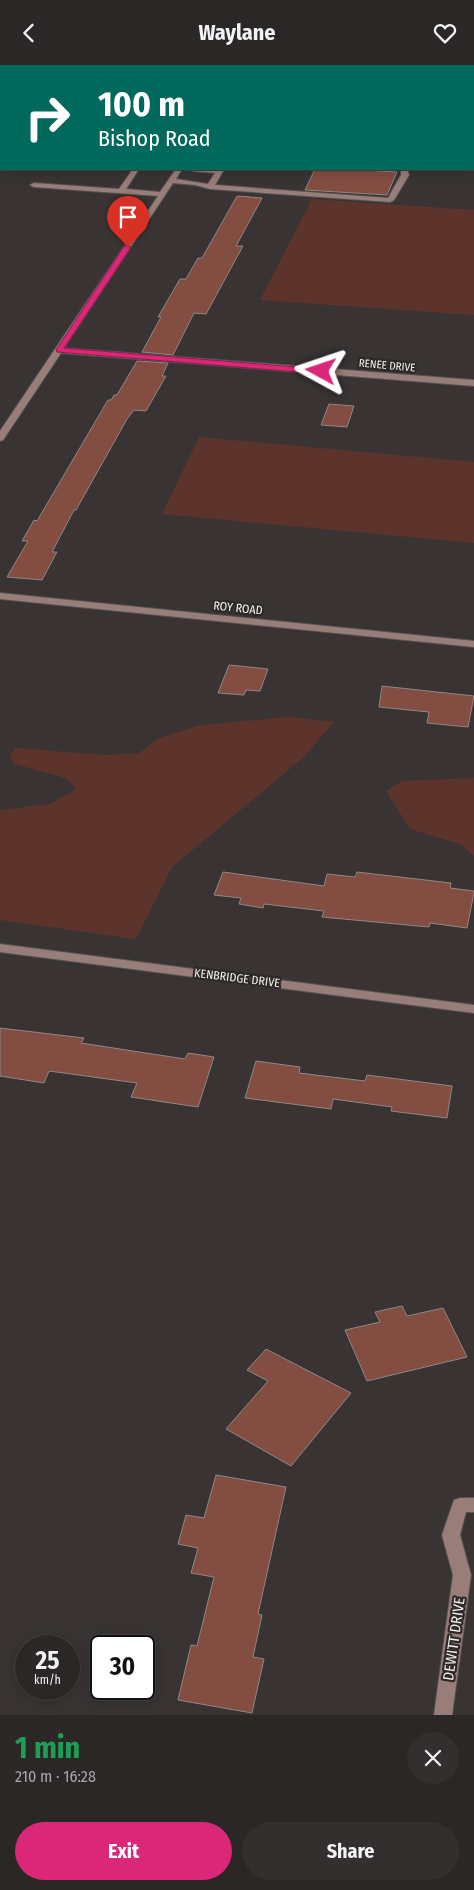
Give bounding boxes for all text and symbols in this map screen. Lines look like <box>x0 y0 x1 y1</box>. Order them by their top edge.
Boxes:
icon: back <box>15 19 43 47</box>
text: Waylane <box>199 19 275 46</box>
icon: heart <box>431 19 459 47</box>
text: 100 m <box>98 83 185 125</box>
icon: right <box>15 85 80 150</box>
text: Bishop Road <box>98 125 211 152</box>
pin <box>107 196 149 247</box>
icon: arrive <box>114 203 142 231</box>
position arrow <box>294 344 346 396</box>
street label: RENEE DRIVE <box>358 357 416 374</box>
street label: ROY ROAD <box>213 598 263 618</box>
street label: KENBRIDGE DRIVE <box>193 966 281 990</box>
street label: DEWITT DRIVE <box>439 1596 469 1682</box>
speed limit sign: 30 <box>90 1635 155 1700</box>
text: 25 <box>36 1646 59 1676</box>
text: km/h <box>34 1673 61 1687</box>
text: 1 min <box>15 1730 80 1766</box>
button: close <box>407 1732 459 1784</box>
text: 210 m · 16:28 <box>15 1767 96 1786</box>
button: Exit <box>15 1822 232 1880</box>
button: Share <box>242 1822 459 1880</box>

